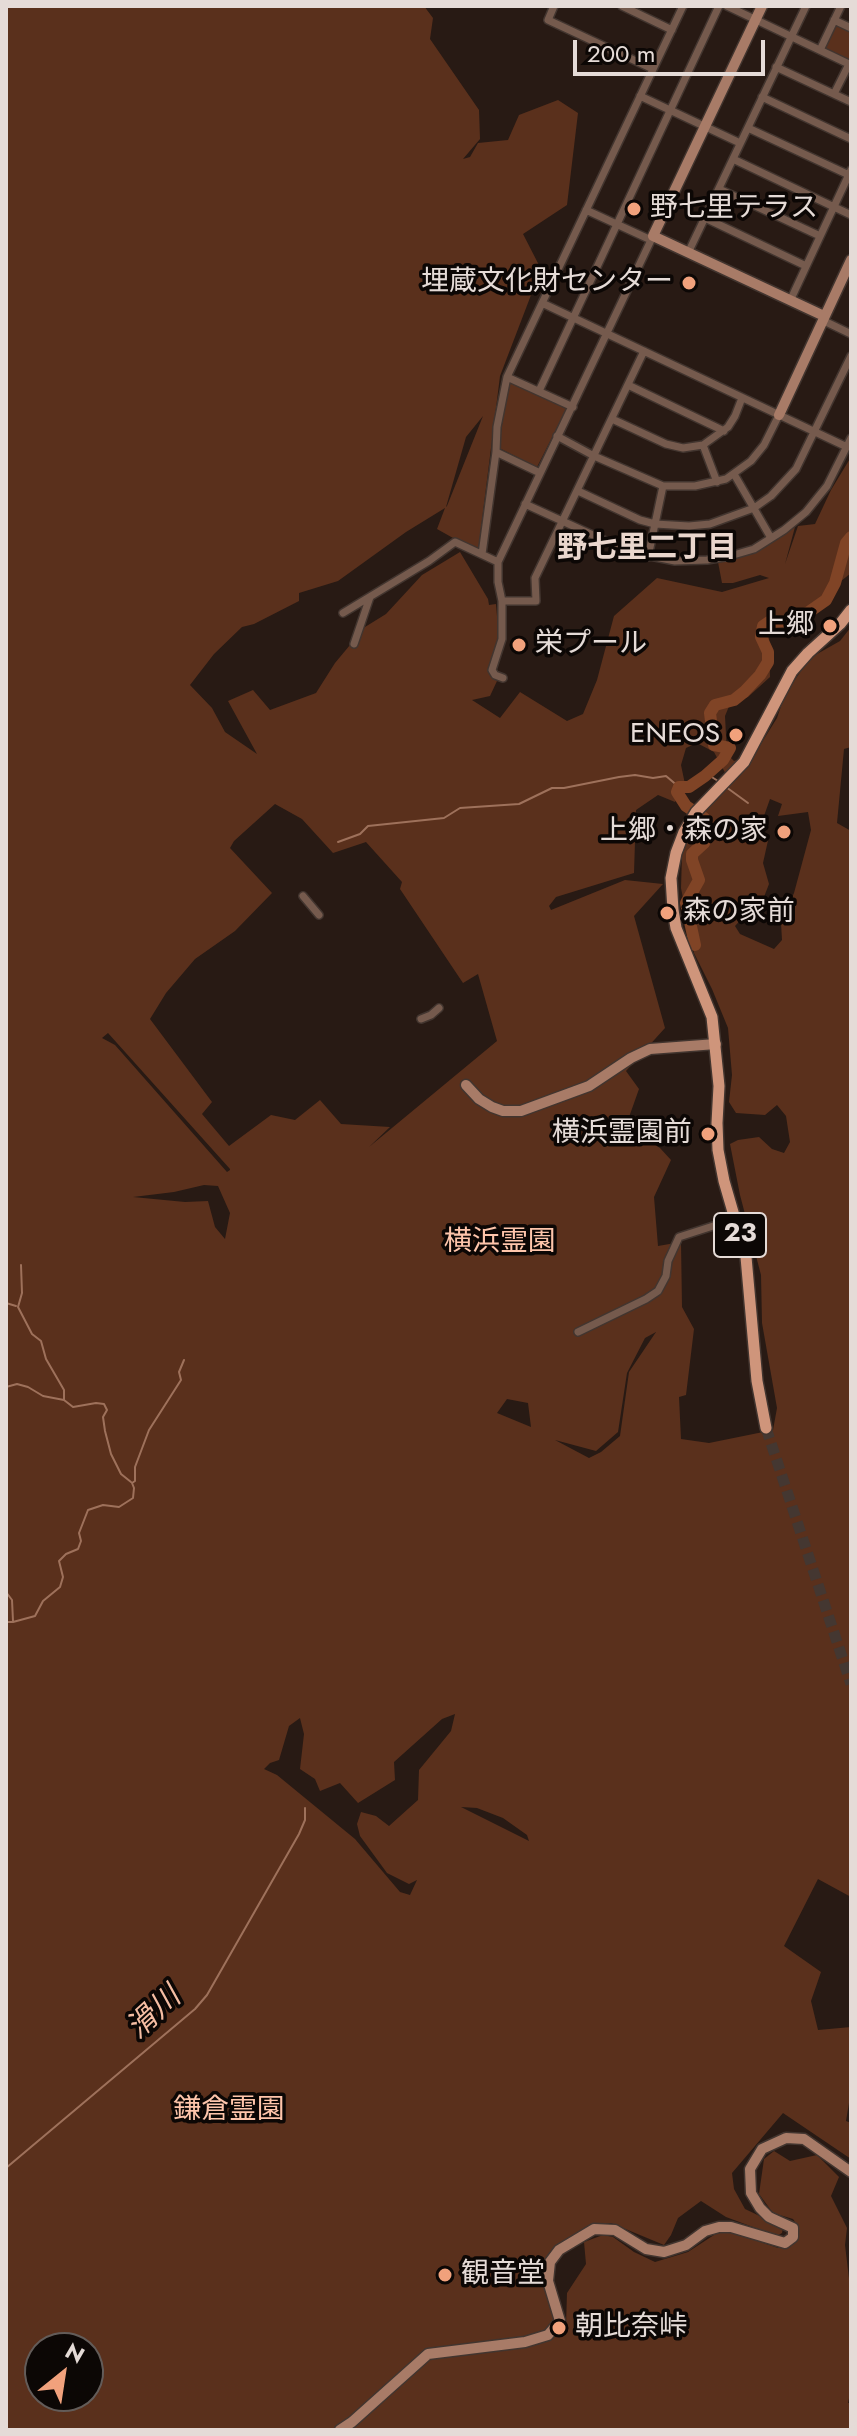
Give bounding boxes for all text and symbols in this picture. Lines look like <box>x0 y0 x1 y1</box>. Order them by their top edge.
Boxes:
scale bar <box>577 24 769 74</box>
text: 200 m <box>587 36 655 71</box>
place label: 野七里テラス <box>650 192 818 226</box>
marker: 野七里テラス <box>625 200 643 218</box>
place label: 埋蔵文化財センター <box>421 266 673 300</box>
marker: 埋蔵文化財センター <box>680 274 698 292</box>
district label: 野七里二丁目 <box>557 532 737 568</box>
place label: 上郷 <box>758 609 814 643</box>
marker: 上郷 <box>821 617 839 635</box>
place label: 栄プール <box>535 628 647 662</box>
marker: 栄プール <box>510 636 528 654</box>
place label: ENEOS <box>630 718 720 752</box>
marker: ENEOS <box>727 726 745 744</box>
place label: 上郷・森の家 <box>600 815 768 849</box>
marker: 上郷・森の家 <box>775 823 793 841</box>
place label: 森の家前 <box>683 896 795 930</box>
marker: 森の家前 <box>658 904 676 922</box>
place label: 横浜霊園前 <box>552 1117 692 1151</box>
marker: 横浜霊園前 <box>699 1125 717 1143</box>
road number: 23 <box>714 1213 766 1257</box>
park label: 横浜霊園 <box>444 1226 556 1260</box>
water label: 滑川 <box>121 1980 189 2048</box>
park label: 鎌倉霊園 <box>173 2094 285 2128</box>
place label: 観音堂 <box>461 2258 545 2292</box>
marker: 観音堂 <box>436 2266 454 2284</box>
place label: 朝比奈峠 <box>575 2311 687 2345</box>
marker: 朝比奈峠 <box>550 2319 568 2337</box>
north arrow <box>24 2332 104 2412</box>
text: N <box>59 2335 91 2371</box>

